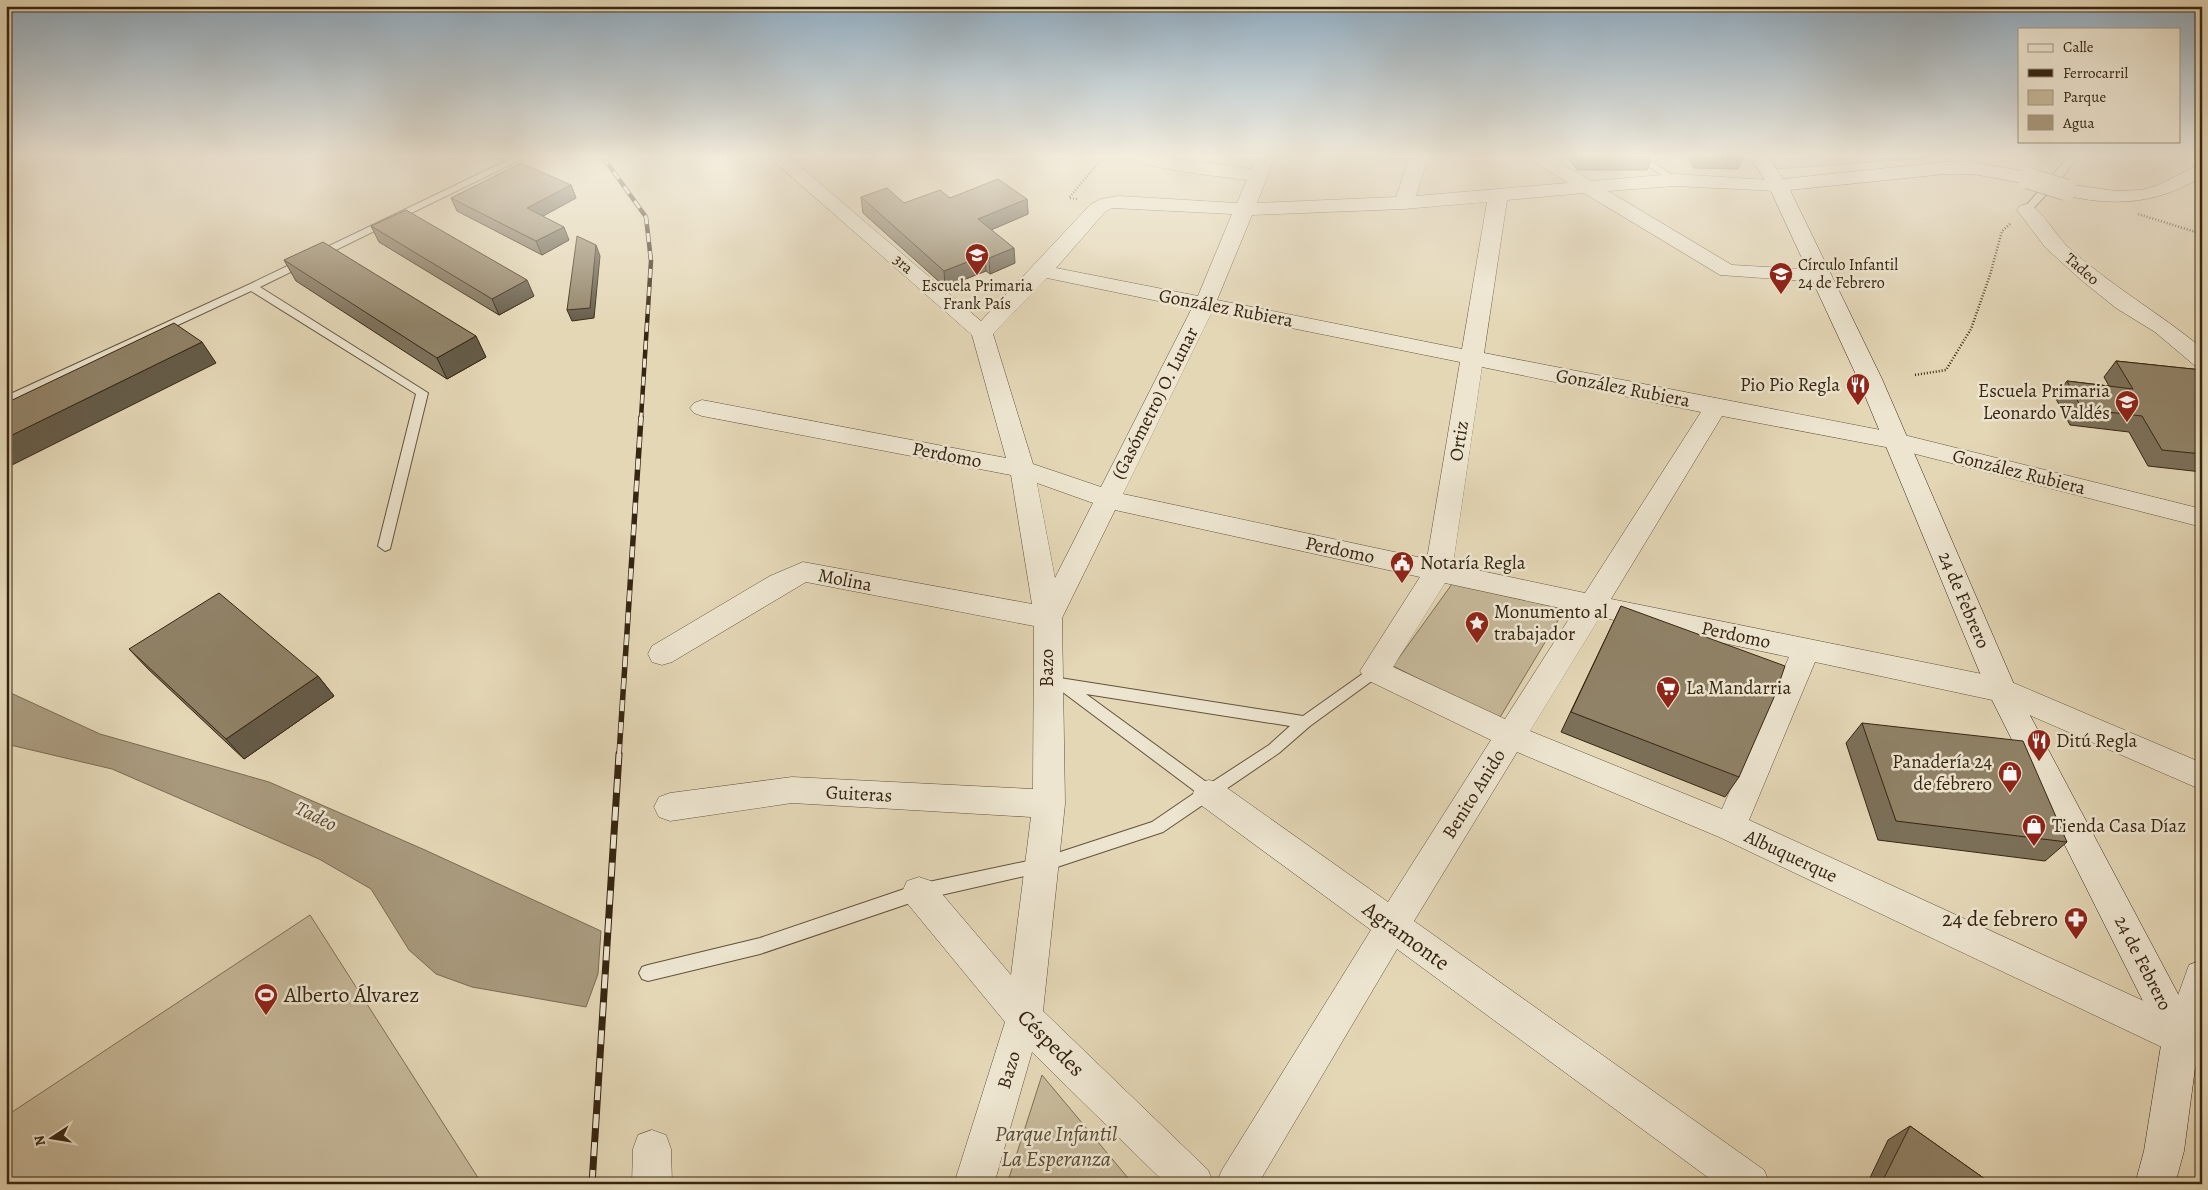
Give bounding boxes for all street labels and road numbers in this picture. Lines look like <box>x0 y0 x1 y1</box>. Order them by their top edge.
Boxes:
street label: Tadeo <box>2060 248 2104 290</box>
street label: 3ra <box>888 249 918 279</box>
street label: González Rubiera <box>1157 282 1295 334</box>
street label: (Gasómetro) O. Lunar <box>1105 322 1205 484</box>
street label: González Rubiera <box>1554 362 1692 414</box>
street label: Ortiz <box>1443 419 1475 463</box>
street label: Perdomo <box>910 436 984 474</box>
street label: González Rubiera <box>1950 443 2088 501</box>
street label: Perdomo <box>1303 530 1377 570</box>
street label: 24 de Febrero <box>1932 547 1996 653</box>
street label: Molina <box>816 562 874 598</box>
street label: Perdomo <box>1699 615 1773 655</box>
street label: Bazo <box>1034 649 1060 687</box>
street label: Benito Anido <box>1436 744 1512 844</box>
street label: Guiteras <box>825 779 893 809</box>
street label: Albuquerque <box>1739 823 1842 889</box>
street label: Agramonte <box>1356 894 1456 978</box>
street label: 24 de Febrero <box>2108 911 2178 1015</box>
street label: Céspedes <box>1011 1003 1091 1083</box>
street label: Bazo <box>991 1048 1027 1092</box>

